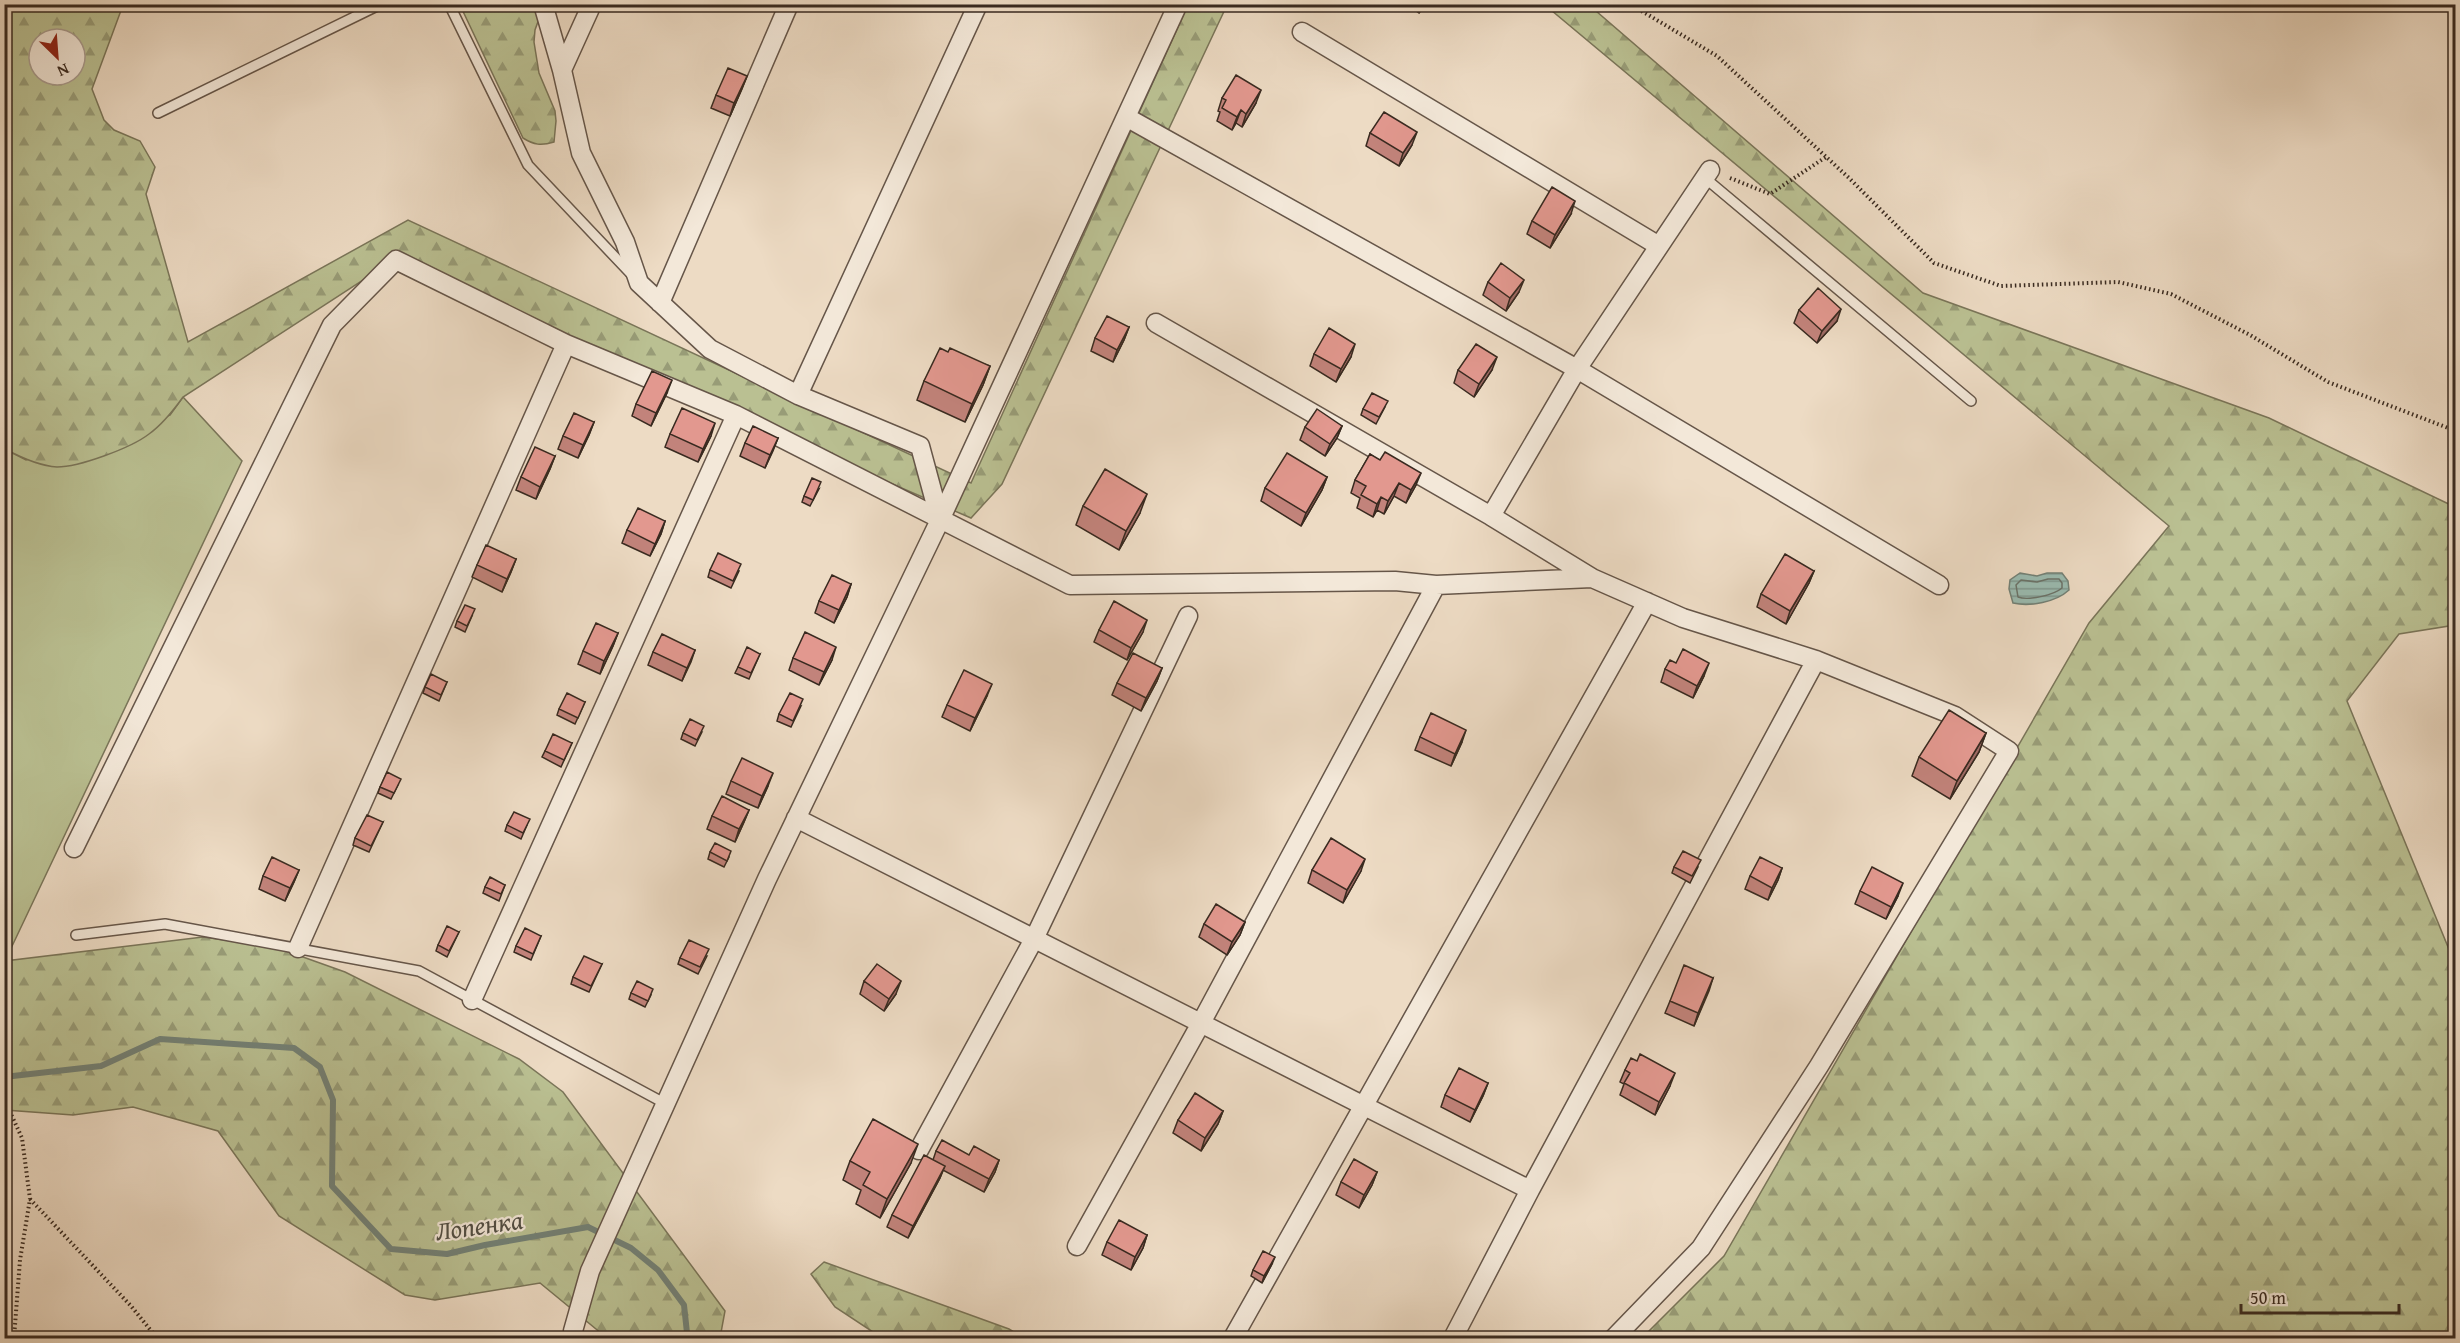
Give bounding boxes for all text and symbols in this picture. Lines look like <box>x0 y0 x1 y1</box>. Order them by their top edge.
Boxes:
north arrow <box>27 27 87 87</box>
text: N <box>53 57 73 84</box>
water label: Лопенка <box>433 1200 525 1250</box>
scale bar <box>2241 1277 2398 1315</box>
text: 50 m <box>2250 1284 2286 1311</box>

